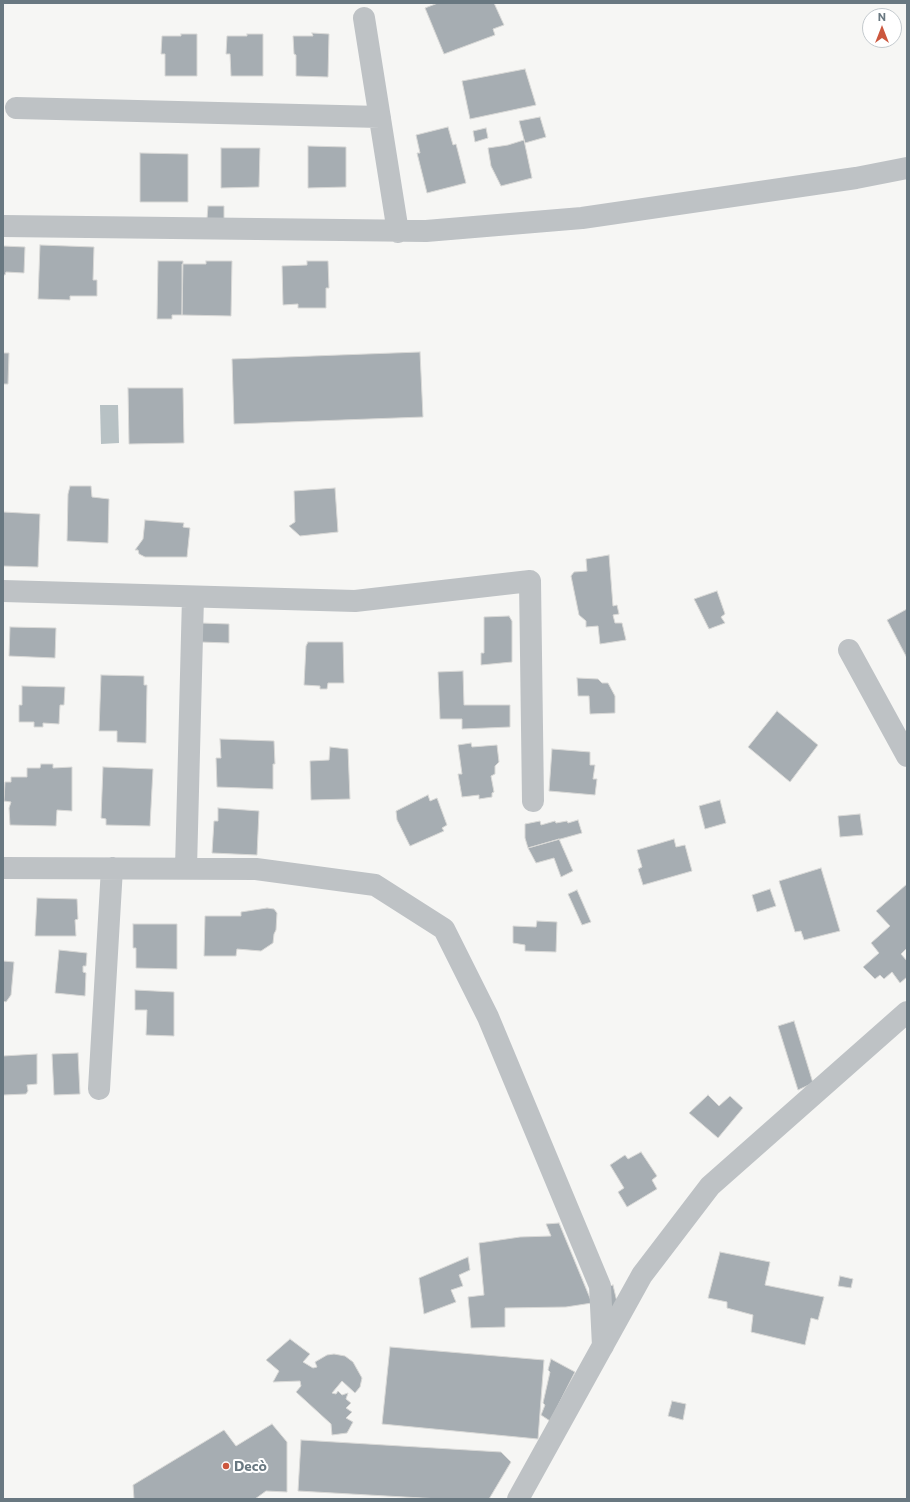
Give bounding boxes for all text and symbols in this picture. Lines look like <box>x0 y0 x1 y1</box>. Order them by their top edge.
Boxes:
north arrow <box>862 8 902 48</box>
text: N <box>878 10 886 23</box>
place label: Decò <box>234 1458 267 1474</box>
marker: Decò <box>221 1461 231 1471</box>

